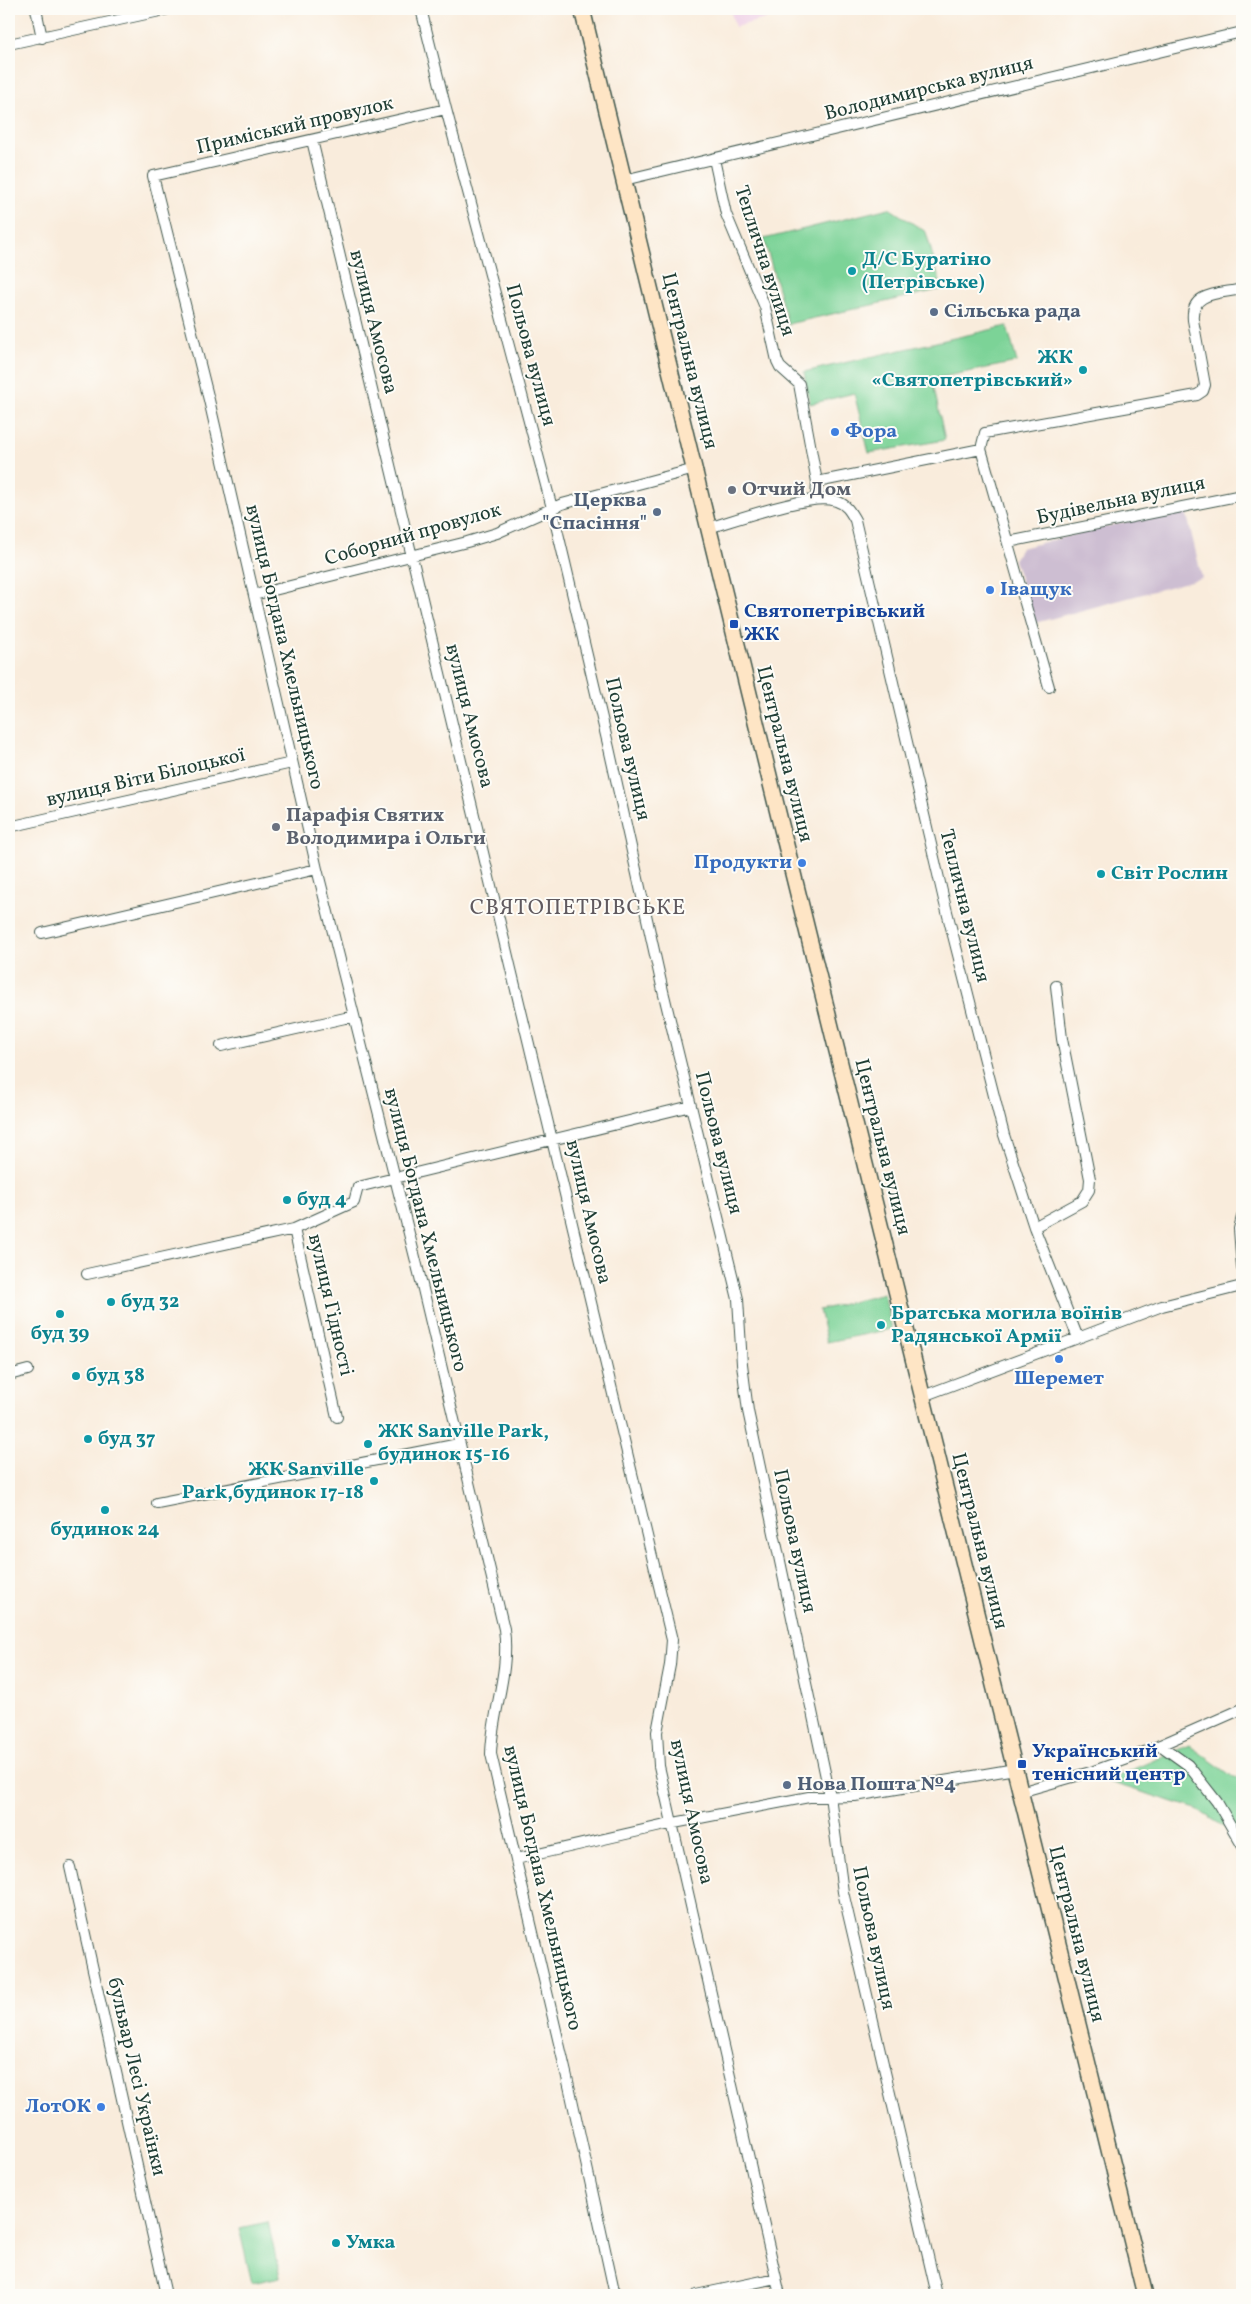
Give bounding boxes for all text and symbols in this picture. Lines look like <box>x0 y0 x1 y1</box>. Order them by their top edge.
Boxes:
street label: Володимирська вулиця <box>822 49 1036 129</box>
street label: Приміський провулок <box>194 90 397 162</box>
street label: Теплична вулиця <box>726 182 802 340</box>
place label: Д/С Буратіно (Петрівське) <box>862 246 991 297</box>
street label: вулиця Амосова <box>342 247 404 397</box>
marker: Д/С Буратіно (Петрівське) <box>846 265 858 277</box>
street label: Центральна вулиця <box>654 270 724 452</box>
street label: Польова вулиця <box>498 281 562 429</box>
place label: Сільська рада <box>944 298 1081 326</box>
marker: Сільська рада <box>928 306 940 318</box>
place label: ЖК «Святопетрівський» <box>872 344 1073 395</box>
marker: ЖК «Святопетрівський» <box>1077 364 1089 376</box>
place label: Фора <box>845 418 897 446</box>
marker: Фора <box>829 426 841 438</box>
street label: Будівельна вулиця <box>1034 469 1208 533</box>
place label: Отчий Дом <box>742 476 851 504</box>
marker: Отчий Дом <box>726 484 738 496</box>
place label: Церква "Спасіння" <box>542 487 647 538</box>
street label: Соборний провулок <box>321 496 505 574</box>
street label: вулиця Богдана Хмельницького <box>238 502 330 792</box>
marker: Церква "Спасіння" <box>651 506 663 518</box>
place label: Іващук <box>1000 576 1072 604</box>
marker: Іващук <box>984 584 996 596</box>
place label: Святопетрівський ЖК <box>744 598 925 649</box>
marker: Святопетрівський ЖК <box>728 618 740 630</box>
street label: вулиця Амосова <box>438 641 500 791</box>
street label: Центральна вулиця <box>749 663 819 845</box>
street label: Польова вулиця <box>597 675 657 823</box>
street label: вулиця Віти Білоцької <box>44 741 248 815</box>
place label: Парафія Святих Володимира і Ольги <box>286 802 486 853</box>
marker: Парафія Святих Володимира і Ольги <box>270 821 282 833</box>
street label: Теплична вулиця <box>931 826 997 986</box>
place label: Продукти <box>694 849 792 877</box>
marker: Продукти <box>796 857 808 869</box>
place label: Світ Рослин <box>1111 860 1228 888</box>
marker: Світ Рослин <box>1095 868 1107 880</box>
district label: СВЯТОПЕТРІВСЬКЕ <box>470 893 686 924</box>
street label: Центральна вулиця <box>847 1056 917 1238</box>
street label: Польова вулиця <box>687 1069 749 1217</box>
street label: вулиця Богдана Хмельницького <box>376 1085 474 1375</box>
street label: вулиця Амосова <box>558 1137 618 1287</box>
place label: буд 4 <box>297 1186 347 1214</box>
marker: буд 4 <box>281 1194 293 1206</box>
street label: вулиця Гідності <box>300 1231 360 1379</box>
place label: буд 32 <box>121 1288 179 1316</box>
marker: буд 32 <box>105 1296 117 1308</box>
place label: Братська могила воїнів Радянської Армії <box>891 1300 1122 1351</box>
marker: буд 39 <box>54 1308 66 1320</box>
marker: Братська могила воїнів Радянської Армії <box>875 1319 887 1331</box>
place label: буд 39 <box>31 1320 89 1348</box>
marker: Шеремет <box>1053 1353 1065 1365</box>
place label: буд 38 <box>86 1362 145 1390</box>
place label: Шеремет <box>1014 1365 1104 1393</box>
marker: буд 38 <box>70 1370 82 1382</box>
place label: ЖК Sanville Park, будинок 15-16 <box>378 1418 549 1469</box>
place label: буд 37 <box>98 1425 156 1453</box>
marker: буд 37 <box>82 1433 94 1445</box>
marker: ЖК Sanville Park, будинок 15-16 <box>362 1438 374 1450</box>
street label: Центральна вулиця <box>944 1450 1014 1632</box>
place label: ЖК Sanville Park,будинок 17-18 <box>182 1456 364 1507</box>
street label: Польова вулиця <box>765 1467 823 1615</box>
marker: ЖК Sanville Park,будинок 17-18 <box>368 1475 380 1487</box>
marker: будинок 24 <box>99 1504 111 1516</box>
place label: будинок 24 <box>50 1516 160 1544</box>
street label: вулиця Амосова <box>662 1737 720 1887</box>
place label: Український тенісний центр <box>1032 1738 1186 1789</box>
street label: вулиця Богдана Хмельницького <box>496 1743 588 2033</box>
marker: Український тенісний центр <box>1016 1758 1028 1770</box>
place label: Нова Пошта №4 <box>797 1771 956 1799</box>
marker: Нова Пошта №4 <box>781 1779 793 1791</box>
street label: Центральна вулиця <box>1041 1843 1111 2025</box>
street label: Польова вулиця <box>844 1864 902 2012</box>
street label: бульвар Лесі Українки <box>100 1975 172 2179</box>
place label: ЛотОК <box>25 2093 91 2121</box>
marker: ЛотОК <box>95 2101 107 2113</box>
place label: Умка <box>346 2229 396 2257</box>
marker: Умка <box>330 2237 342 2249</box>

